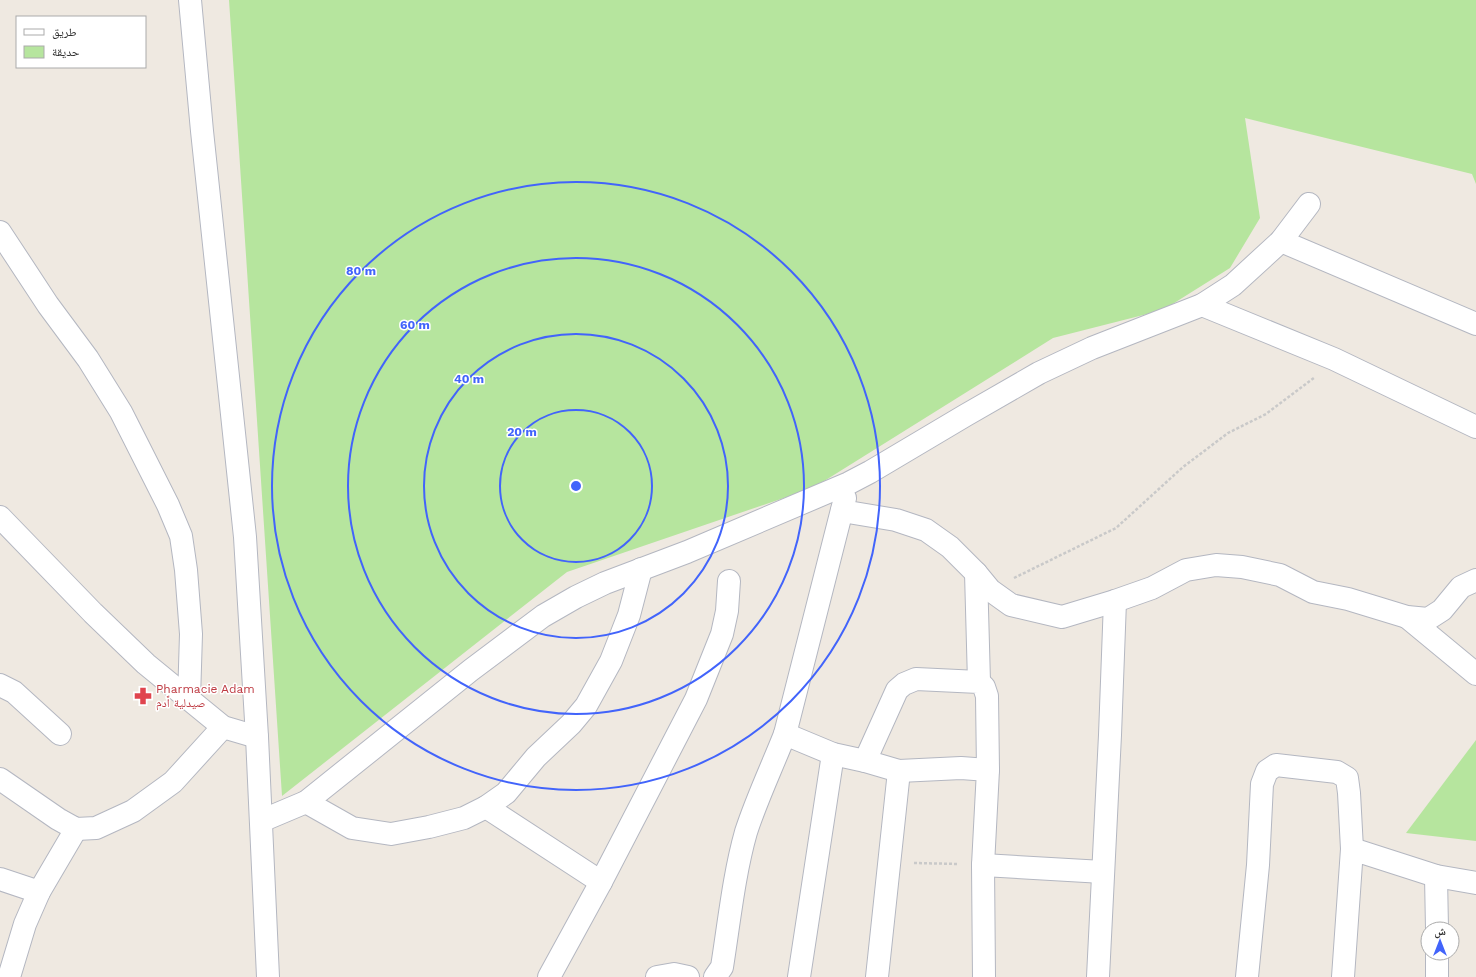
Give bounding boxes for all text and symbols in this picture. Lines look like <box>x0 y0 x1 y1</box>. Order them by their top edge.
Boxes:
legend <box>16 16 146 68</box>
text: طريق <box>52 25 77 39</box>
text: حديقة <box>52 45 80 59</box>
text: 80 m <box>346 264 376 278</box>
text: 60 m <box>400 318 430 332</box>
text: 40 m <box>454 372 484 386</box>
text: 20 m <box>507 425 537 439</box>
centre of rings <box>569 479 583 493</box>
place label: Pharmacie Adam صيدلية اًدم <box>156 682 255 711</box>
pharmacy icon: Pharmacie Adam صيدلية اًدم <box>133 686 153 706</box>
north arrow <box>1420 921 1460 961</box>
text: ش <box>1434 925 1446 939</box>

